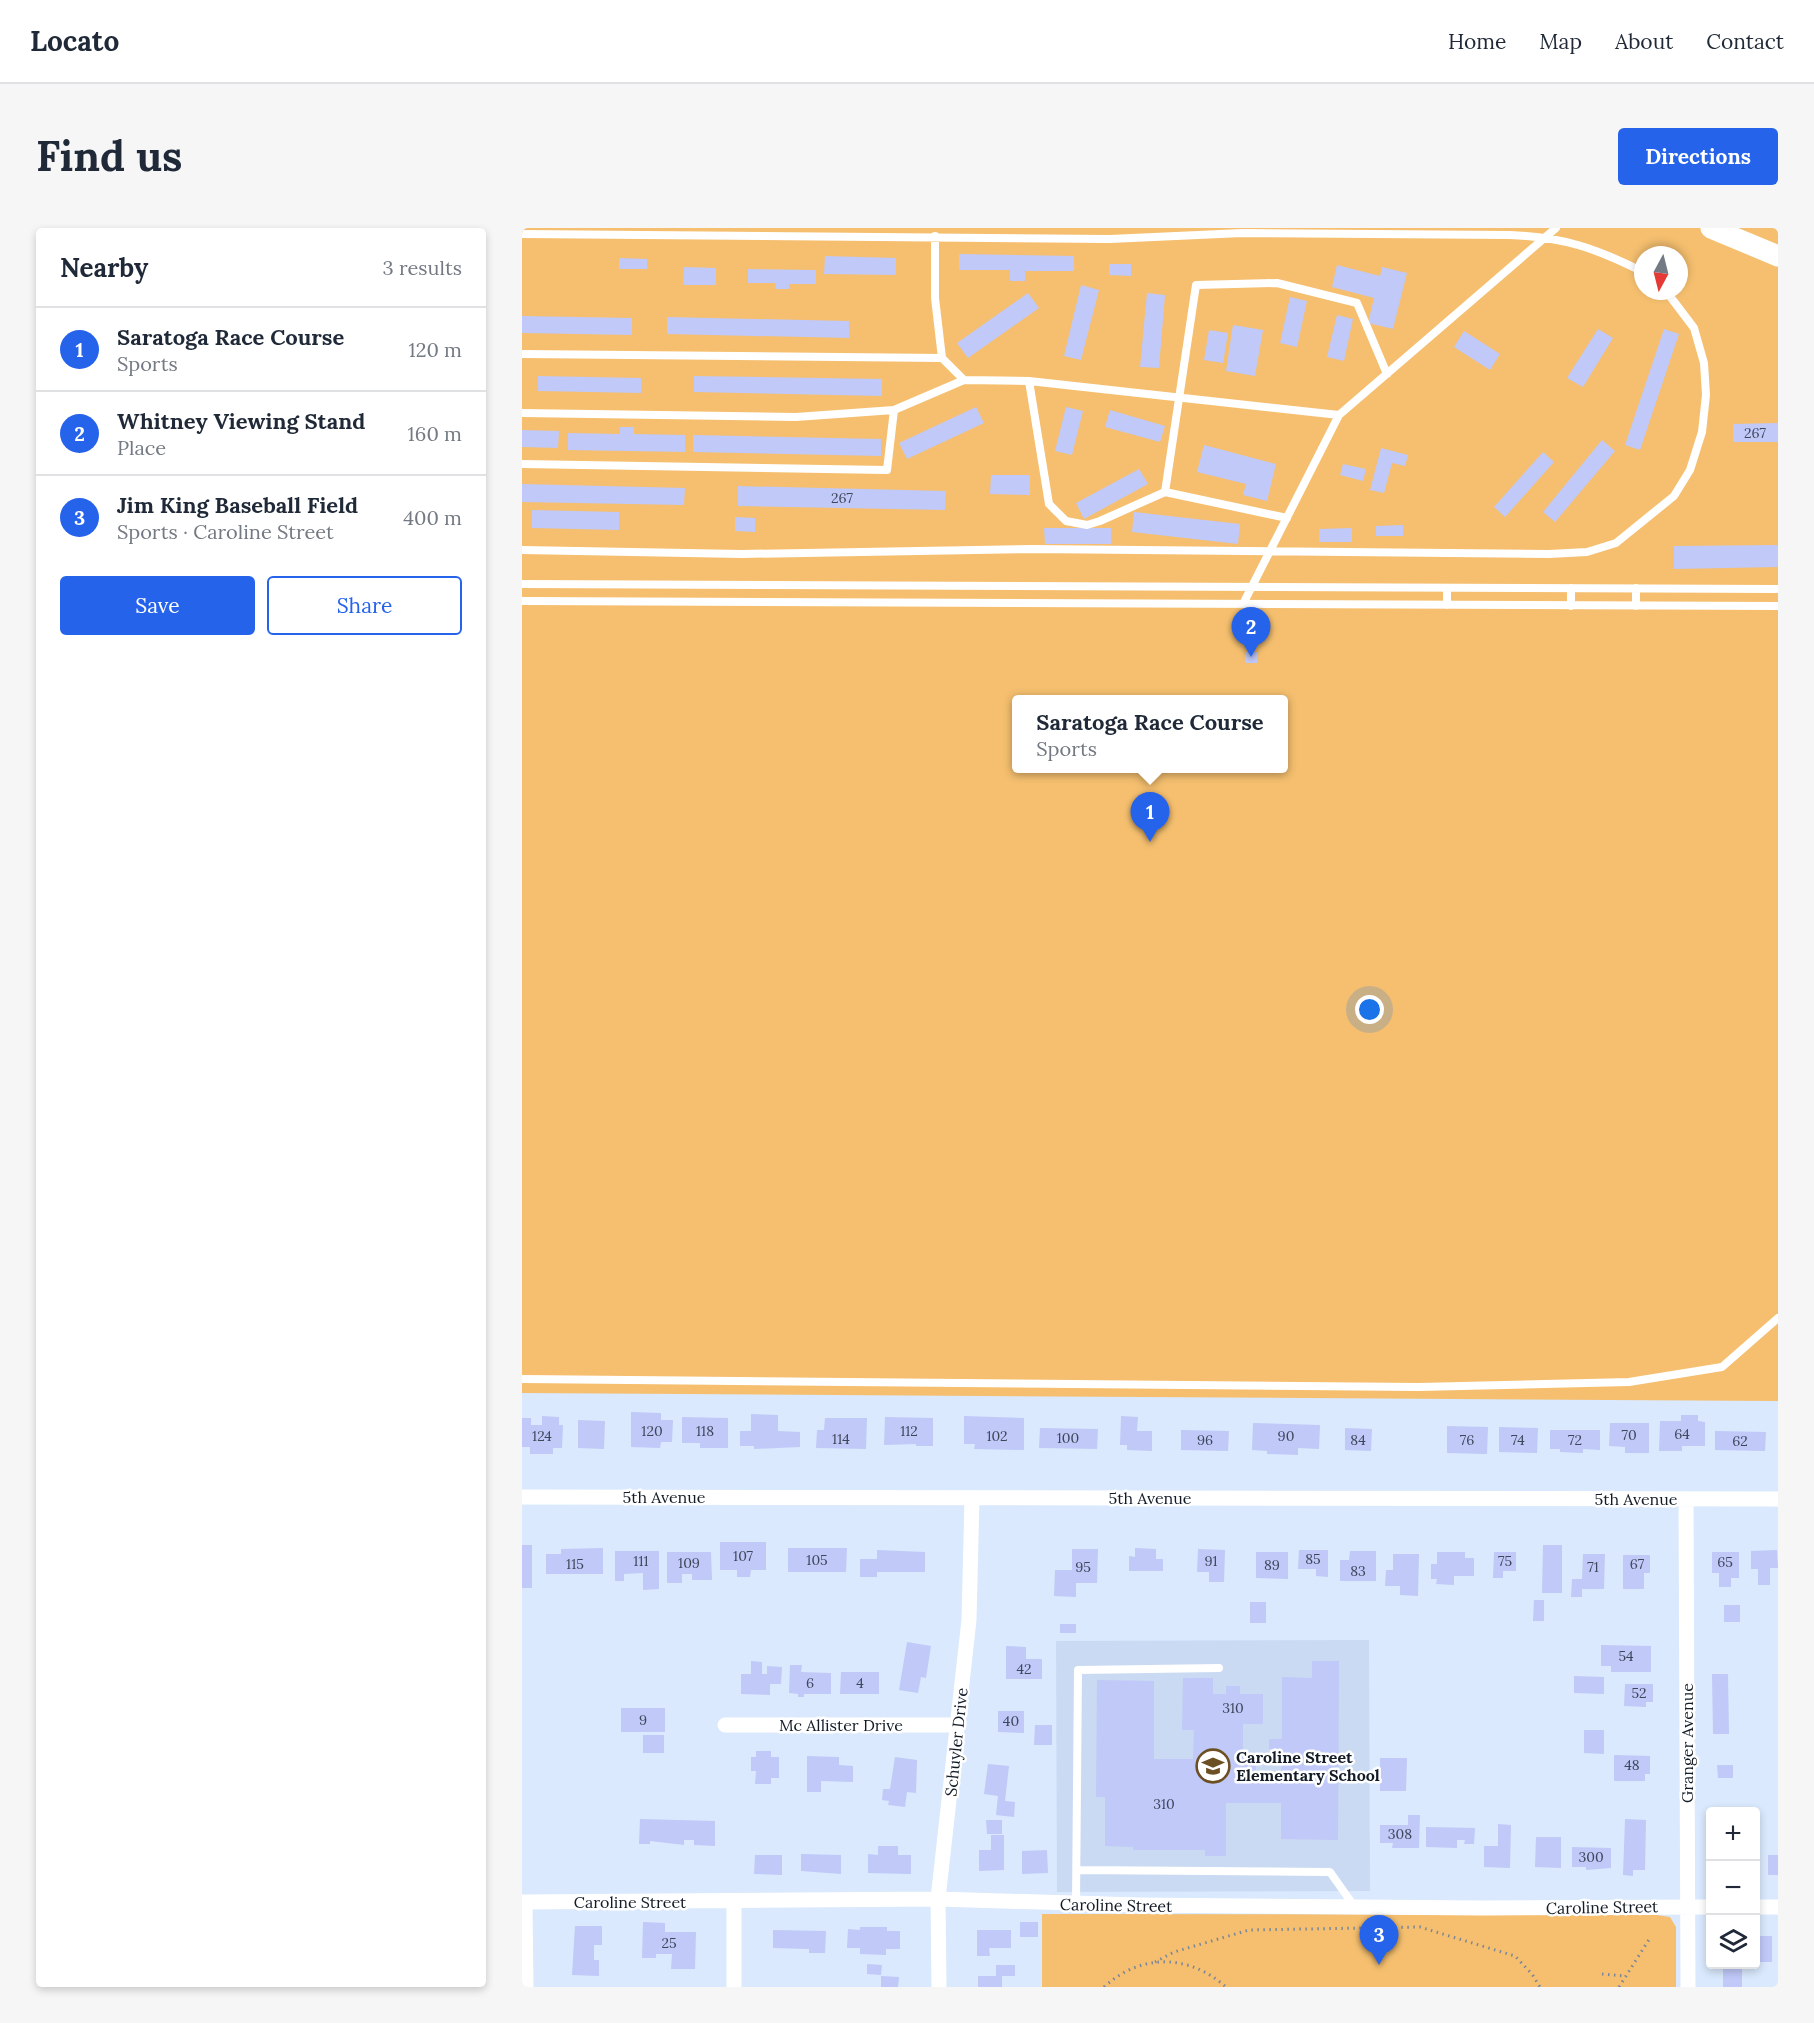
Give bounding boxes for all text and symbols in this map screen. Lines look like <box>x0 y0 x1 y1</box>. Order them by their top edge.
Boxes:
text: Locato <box>30 23 119 59</box>
text: Home <box>1448 28 1506 55</box>
text: Map <box>1539 28 1582 55</box>
text: About <box>1615 28 1673 55</box>
text: Contact <box>1706 28 1784 55</box>
button: Directions <box>1618 128 1778 185</box>
text: Find us <box>36 129 182 183</box>
north arrow <box>1634 246 1688 300</box>
text: Nearby <box>60 251 148 284</box>
text: 3 results <box>383 255 462 280</box>
text: Saratoga Race Course <box>117 323 344 351</box>
text: 1 <box>75 337 84 362</box>
text: 120 m <box>408 337 462 362</box>
text: Sports <box>117 351 178 376</box>
text: Whitney Viewing Stand <box>117 407 365 435</box>
text: 2 <box>74 421 85 446</box>
text: 160 m <box>408 421 462 446</box>
house number: 267 <box>1744 424 1767 442</box>
text: Place <box>117 435 166 460</box>
house number: 267 <box>831 489 854 507</box>
text: Jim King Baseball Field <box>117 491 358 519</box>
text: 3 <box>74 505 85 530</box>
text: 400 m <box>403 505 462 530</box>
text: Sports · Caroline Street <box>117 519 334 544</box>
button: Save <box>60 576 255 635</box>
button: Share <box>267 576 462 635</box>
pin: 2 <box>1232 608 1270 657</box>
popup <box>1012 695 1288 773</box>
text: Saratoga Race Course <box>1036 708 1264 736</box>
text: Sports <box>1036 736 1097 761</box>
pin: 1 <box>1130 792 1170 842</box>
your location <box>1355 995 1384 1024</box>
house number: 120 <box>641 1422 663 1440</box>
house number: 118 <box>696 1422 714 1440</box>
house number: 112 <box>900 1422 918 1440</box>
house number: 64 <box>1674 1425 1690 1443</box>
house number: 70 <box>1621 1426 1637 1444</box>
house number: 124 <box>532 1427 552 1445</box>
house number: 102 <box>986 1427 1008 1445</box>
house number: 90 <box>1278 1427 1294 1445</box>
house number: 100 <box>1057 1429 1079 1447</box>
house number: 114 <box>832 1430 850 1448</box>
house number: 96 <box>1197 1431 1213 1449</box>
house number: 84 <box>1350 1431 1366 1449</box>
house number: 76 <box>1460 1431 1474 1449</box>
house number: 74 <box>1511 1431 1525 1449</box>
house number: 72 <box>1568 1431 1582 1449</box>
house number: 62 <box>1732 1432 1748 1450</box>
street label: 5th Avenue <box>622 1487 706 1507</box>
street label: 5th Avenue <box>1108 1488 1192 1508</box>
street label: 5th Avenue <box>1594 1489 1678 1509</box>
house number: 107 <box>733 1547 754 1565</box>
house number: 85 <box>1305 1550 1321 1568</box>
house number: 105 <box>806 1551 828 1569</box>
house number: 111 <box>633 1552 649 1570</box>
house number: 91 <box>1204 1552 1218 1570</box>
house number: 75 <box>1498 1552 1512 1570</box>
house number: 65 <box>1717 1553 1733 1571</box>
house number: 109 <box>678 1554 700 1572</box>
house number: 115 <box>566 1555 584 1573</box>
house number: 67 <box>1630 1555 1645 1573</box>
house number: 89 <box>1264 1556 1280 1574</box>
house number: 95 <box>1075 1558 1091 1576</box>
house number: 71 <box>1587 1558 1599 1576</box>
house number: 83 <box>1350 1562 1366 1580</box>
house number: 54 <box>1618 1647 1634 1665</box>
house number: 42 <box>1016 1660 1032 1678</box>
house number: 6 <box>806 1674 814 1692</box>
house number: 4 <box>856 1674 864 1692</box>
street label: Granger Avenue <box>1677 1683 1697 1803</box>
house number: 52 <box>1631 1684 1647 1702</box>
street label: Schuyler Drive <box>940 1686 972 1797</box>
house number: 310 <box>1222 1699 1244 1717</box>
house number: 9 <box>639 1711 647 1729</box>
house number: 40 <box>1003 1712 1019 1730</box>
street label: Mc Allister Drive <box>779 1715 903 1735</box>
place label: Caroline Street Elementary School <box>1236 1747 1380 1785</box>
school or university icon: Caroline Street Elementary School <box>1195 1748 1231 1784</box>
house number: 48 <box>1624 1756 1640 1774</box>
house number: 310 <box>1153 1795 1175 1813</box>
map controls <box>1706 1807 1760 1969</box>
button: + <box>1706 1807 1760 1861</box>
house number: 308 <box>1388 1825 1412 1843</box>
house number: 300 <box>1578 1848 1604 1866</box>
button: − <box>1706 1861 1760 1915</box>
street label: Caroline Street <box>574 1892 687 1912</box>
street label: Caroline Street <box>1060 1894 1173 1916</box>
street label: Caroline Street <box>1546 1896 1659 1918</box>
button: layers <box>1706 1915 1760 1969</box>
pin: 3 <box>1360 1916 1398 1965</box>
house number: 25 <box>661 1934 677 1952</box>

